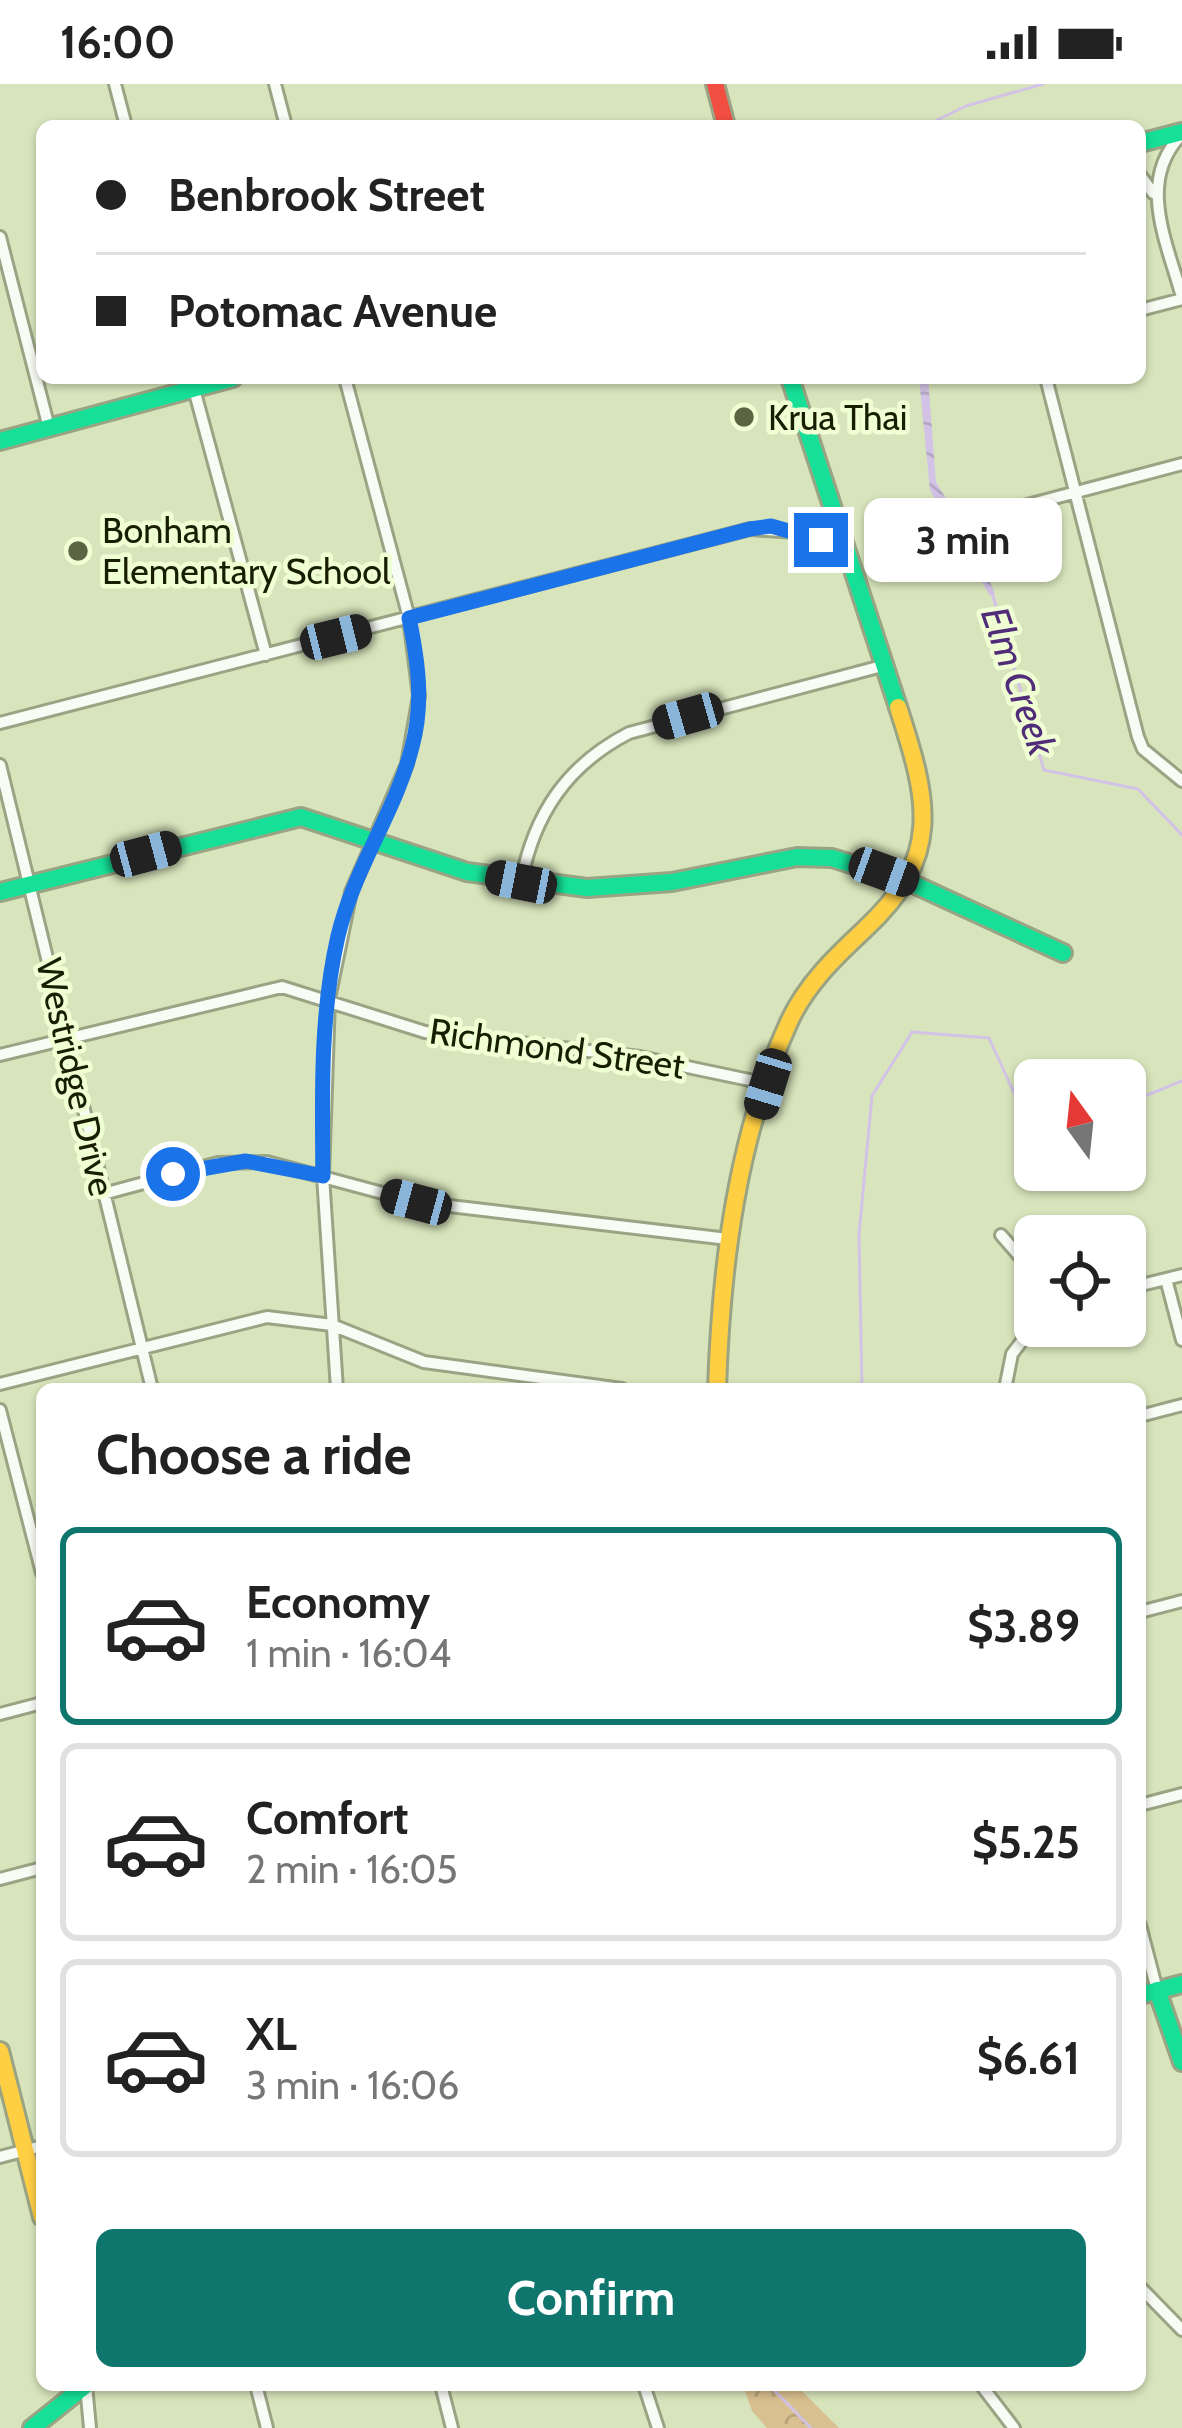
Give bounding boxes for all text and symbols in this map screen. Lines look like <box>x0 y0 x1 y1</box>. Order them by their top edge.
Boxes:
text: 16:00 <box>60 15 175 69</box>
text: Benbrook Street <box>168 168 485 222</box>
text: Potomac Avenue <box>168 284 497 338</box>
place label: Krua Thai <box>768 395 907 439</box>
marker: Krua Thai <box>731 404 757 430</box>
callout: 3 min <box>863 498 1061 582</box>
place label: Bonham Elementary School <box>102 508 391 593</box>
route end <box>794 513 848 567</box>
text: 3 min <box>916 516 1010 564</box>
marker: Bonham Elementary School <box>65 538 91 564</box>
water label: Elm Creek <box>971 600 1067 763</box>
car <box>297 611 375 663</box>
car <box>648 689 728 743</box>
car <box>107 827 185 881</box>
car <box>844 843 924 901</box>
car <box>482 857 560 907</box>
street label: Westridge Drive <box>27 954 125 1200</box>
street label: Richmond Street <box>427 1008 687 1088</box>
car <box>740 1044 796 1124</box>
north arrow <box>1014 1059 1146 1191</box>
map controls <box>1014 1059 1146 1347</box>
route start <box>146 1147 200 1201</box>
car <box>377 1175 455 1229</box>
button: locate <box>1014 1215 1146 1347</box>
text: Choose a ride <box>96 1422 411 1488</box>
icon: car <box>102 1572 210 1680</box>
text: Economy <box>246 1575 430 1629</box>
text: $3.89 <box>967 1599 1080 1653</box>
text: 1 min · 16:04 <box>246 1629 451 1677</box>
icon: car <box>102 1788 210 1896</box>
text: Comfort <box>246 1791 409 1845</box>
text: $5.25 <box>972 1815 1080 1869</box>
text: 2 min · 16:05 <box>246 1845 458 1893</box>
icon: car <box>102 2004 210 2112</box>
text: XL <box>246 2007 297 2061</box>
text: $6.61 <box>977 2031 1080 2085</box>
text: 3 min · 16:06 <box>246 2061 459 2109</box>
button: Confirm <box>96 2229 1086 2367</box>

